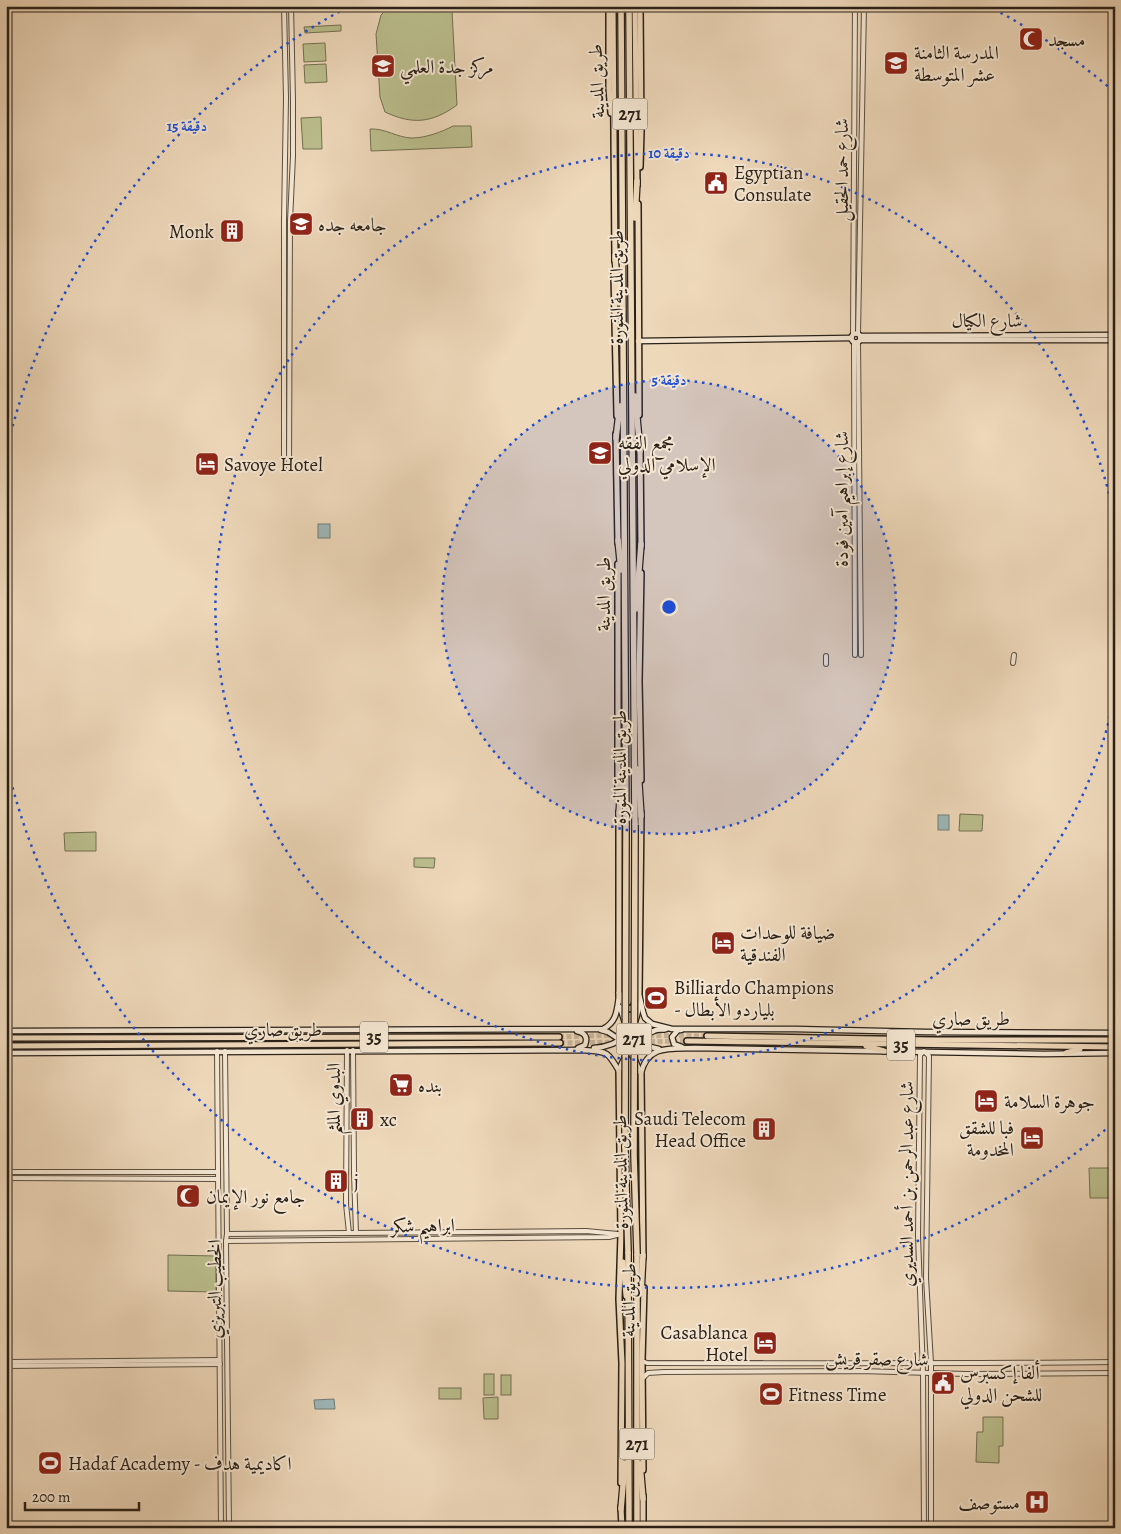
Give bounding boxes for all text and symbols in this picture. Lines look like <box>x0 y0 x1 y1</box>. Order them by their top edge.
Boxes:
mosque icon: مسجد <box>1018 26 1044 52</box>
place label: مسجد <box>1048 27 1085 53</box>
place label: المدرسة الثامنة عشر المتوسطة <box>914 40 999 88</box>
street label: طريق المدينة <box>583 43 611 119</box>
school or university icon: المدرسة الثامنة عشر المتوسطة <box>883 50 909 76</box>
school or university icon: مركز جدة العلمي <box>370 53 396 79</box>
place label: مركز جدة العلمي <box>400 54 494 85</box>
road number: 271 <box>612 98 648 130</box>
text: 15 دقيقة <box>167 116 207 136</box>
street label: شارع حمد الحقيل <box>829 118 857 222</box>
text: 10 دقيقة <box>648 143 690 163</box>
place label: Egyptian Consulate <box>734 160 812 208</box>
public building icon: Egyptian Consulate <box>703 170 729 196</box>
school or university icon: جامعه جده <box>288 211 314 237</box>
place label: جامعه جده <box>318 212 387 238</box>
building icon: Monk <box>219 218 245 244</box>
place label: Monk <box>169 219 215 245</box>
street label: طريق المدينة المنورة <box>604 230 630 344</box>
street label: شارع الكيال <box>951 308 1023 336</box>
text: 5 دقيقة <box>651 370 687 390</box>
place label: مجمع الفقه الإسلامي الدولي <box>618 430 716 480</box>
street label: شارع إبراهيم آمين فودة <box>829 431 861 567</box>
school or university icon: مجمع الفقه الإسلامي الدولي <box>587 440 613 466</box>
hotel icon: Savoye Hotel <box>194 451 220 477</box>
place label: Savoye Hotel <box>224 452 323 478</box>
street label: طريق المدينة <box>591 557 617 631</box>
centre of rings <box>660 598 678 616</box>
street label: طريق المدينة المنورة <box>607 710 633 824</box>
place label: ضيافة للوحدات الفندقية <box>740 920 835 968</box>
hotel icon: ضيافة للوحدات الفندقية <box>710 930 736 956</box>
place label: Billiardo Champions - بلياردو الأبطال <box>674 975 834 1023</box>
sports icon: Billiardo Champions - بلياردو الأبطال <box>643 985 669 1011</box>
street label: طريق صاري <box>932 1006 1010 1034</box>
street label: طريق صاري <box>244 1017 322 1045</box>
road number: 35 <box>360 1022 388 1052</box>
road number: 271 <box>616 1024 652 1054</box>
road number: 35 <box>887 1030 915 1060</box>
street label: البدوي الملثم <box>321 1063 353 1135</box>
supermarket icon: بنده <box>388 1072 414 1098</box>
place label: بنده <box>418 1073 442 1099</box>
street label: شارع عبد الرحمن بن أحمد السديري <box>894 1081 922 1287</box>
hotel icon: جوهرة السلامة <box>973 1088 999 1114</box>
place label: جوهرة السلامة <box>1004 1089 1095 1115</box>
building icon: xc <box>349 1106 375 1132</box>
place label: Saudi Telecom Head Office <box>634 1106 746 1154</box>
place label: xc <box>380 1107 397 1133</box>
street label: طريق المدينة المنورة <box>607 1114 635 1230</box>
place label: فبا للشقق المخدومة <box>959 1115 1014 1163</box>
building icon: Saudi Telecom Head Office <box>751 1116 777 1142</box>
hotel icon: فبا للشقق المخدومة <box>1019 1125 1045 1151</box>
building icon: j <box>323 1168 349 1194</box>
place label: j <box>354 1169 359 1195</box>
mosque icon: جامع نور الإيمان <box>175 1183 201 1209</box>
place label: جامع نور الإيمان <box>206 1184 305 1214</box>
street label: ابراهيم شكر <box>389 1212 455 1246</box>
street label: الخطيب التبريزي <box>202 1239 230 1339</box>
street label: طريق المدينة <box>615 1263 643 1337</box>
place label: Casablanca Hotel <box>660 1320 748 1368</box>
hotel icon: Casablanca Hotel <box>752 1330 778 1356</box>
street label: شارع صقر قريش <box>825 1345 929 1375</box>
place label: ألفا إكسبرس للشحن الدولي <box>960 1360 1042 1410</box>
public building icon: ألفا إكسبرس للشحن الدولي <box>930 1370 956 1396</box>
sports icon: Fitness Time <box>758 1381 784 1407</box>
place label: Fitness Time <box>788 1382 886 1408</box>
road number: 271 <box>620 1428 654 1460</box>
sports icon: Hadaf Academy - اكاديمية هدف <box>37 1450 63 1476</box>
place label: Hadaf Academy - اكاديمية هدف <box>68 1451 292 1477</box>
scale bar <box>25 1479 139 1511</box>
text: 200 m <box>32 1487 71 1507</box>
hospital icon: مستوصف <box>1024 1489 1050 1515</box>
place label: مستوصف <box>958 1490 1020 1516</box>

